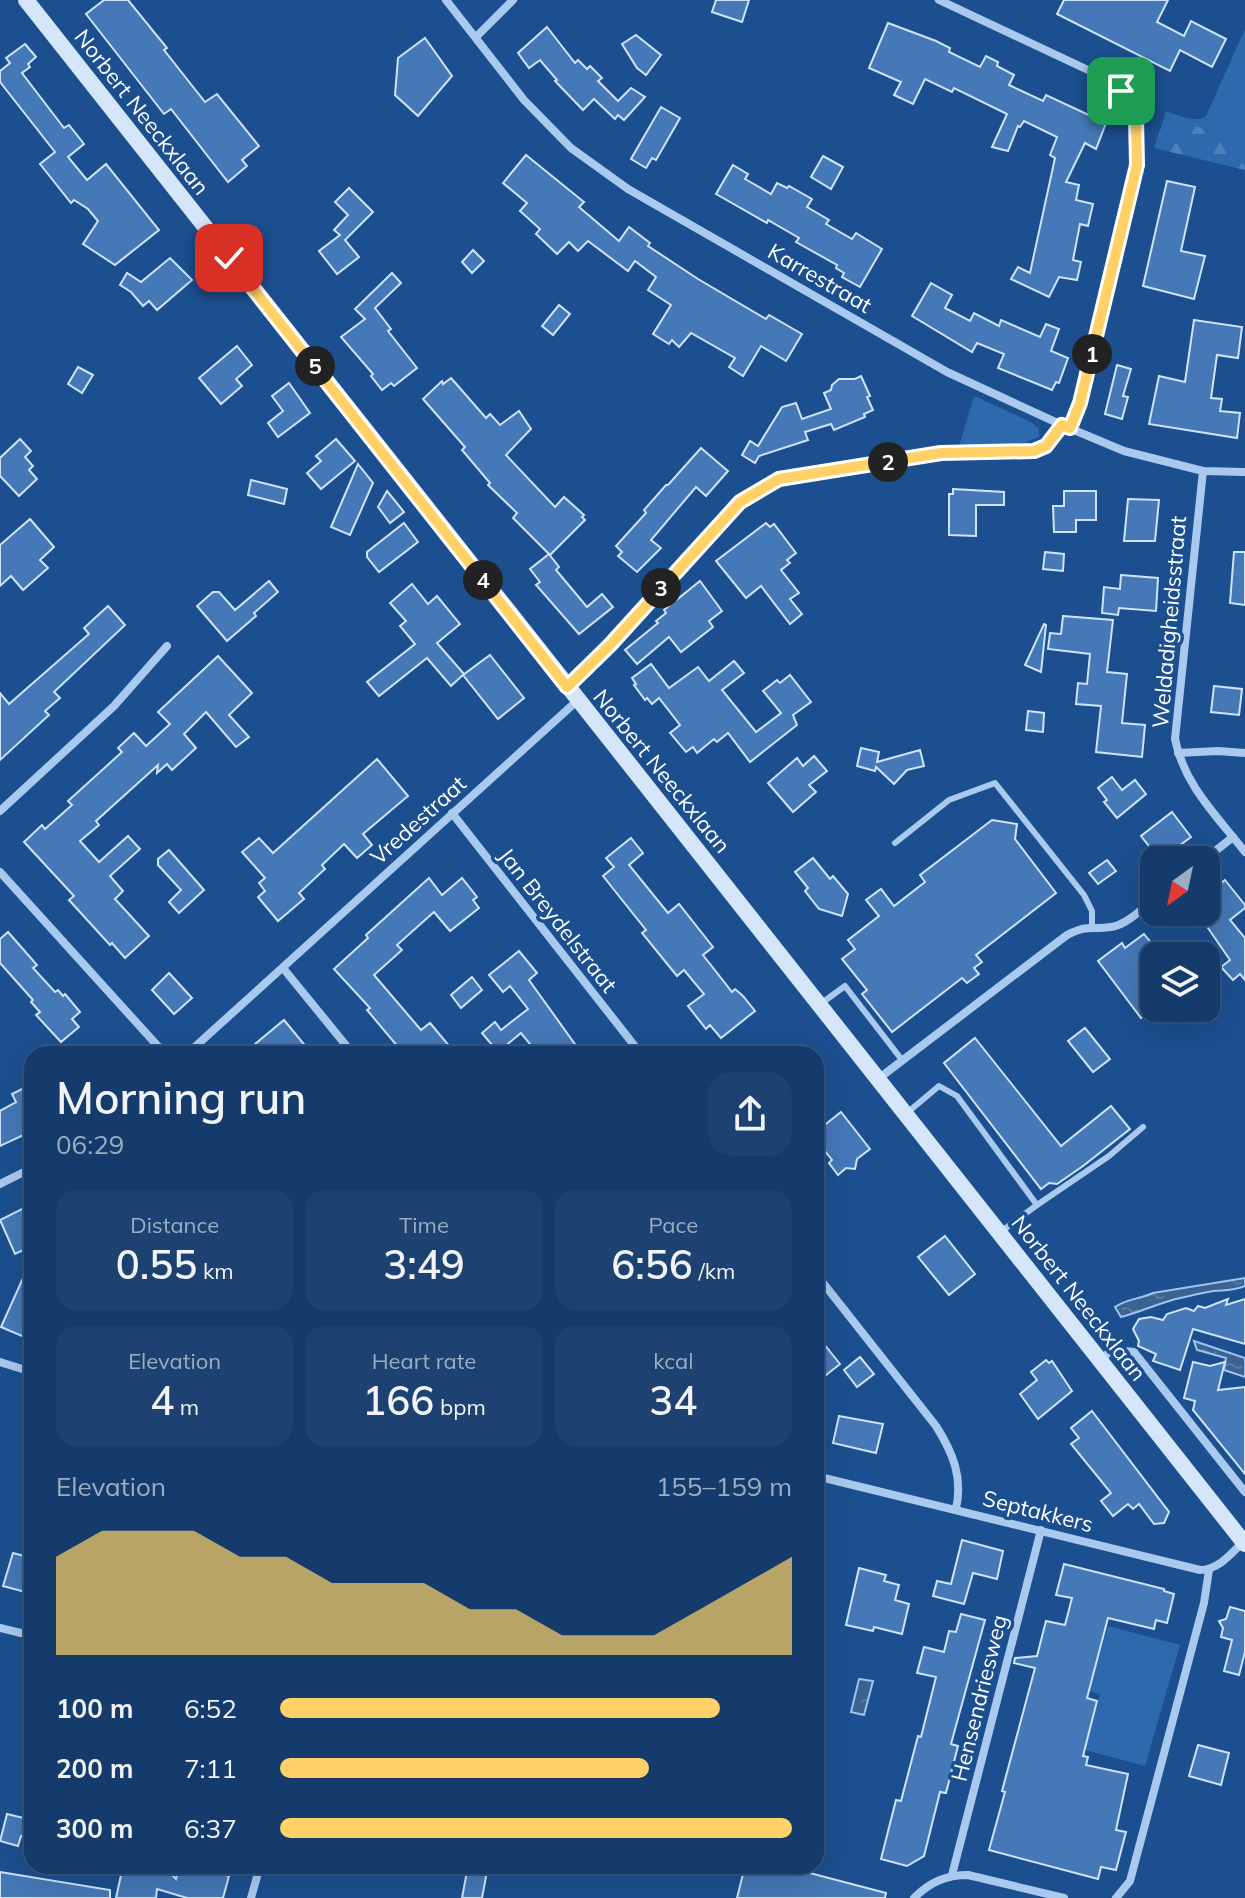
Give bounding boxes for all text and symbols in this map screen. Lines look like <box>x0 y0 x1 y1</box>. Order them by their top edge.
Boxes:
street label: Norbert Neeckxlaan <box>69 24 215 200</box>
pin <box>1087 57 1155 125</box>
icon: arrive <box>1099 69 1143 113</box>
pin <box>195 224 263 292</box>
icon: check <box>207 236 251 280</box>
street label: Karrestraat <box>763 237 877 319</box>
pin: 1 <box>1072 334 1112 374</box>
text: 1 <box>1085 340 1099 368</box>
pin: 5 <box>295 346 335 386</box>
text: 5 <box>308 352 322 380</box>
pin: 2 <box>868 442 908 482</box>
text: 2 <box>881 448 895 476</box>
street label: Weldadigheidsstraat <box>1146 514 1192 729</box>
pin: 4 <box>463 560 503 600</box>
text: 4 <box>476 566 490 594</box>
pin: 3 <box>641 568 681 608</box>
text: 3 <box>654 574 668 602</box>
street label: Norbert Neeckxlaan <box>587 683 737 859</box>
street label: Vredestraat <box>364 769 472 870</box>
street label: Jan Breydelstraat <box>493 842 623 998</box>
north arrow <box>1140 846 1220 926</box>
map controls <box>1140 846 1220 1022</box>
button: layers <box>1140 942 1220 1022</box>
text: Morning run <box>56 1070 306 1125</box>
button: share <box>708 1072 792 1156</box>
text: 06:29 <box>56 1128 124 1161</box>
street label: Norbert Neeckxlaan <box>1006 1210 1152 1386</box>
text: Distance <box>130 1211 219 1239</box>
text: Time <box>399 1211 449 1239</box>
text: Pace <box>649 1211 698 1239</box>
text: 0.55 <box>116 1239 197 1289</box>
text: 3:49 <box>383 1239 465 1289</box>
text: 6:56 <box>611 1239 693 1289</box>
text: km <box>197 1257 234 1285</box>
text: /km <box>693 1257 735 1285</box>
text: Elevation <box>128 1347 221 1375</box>
text: Heart rate <box>372 1347 476 1375</box>
text: kcal <box>653 1347 693 1375</box>
text: 4 <box>150 1375 174 1425</box>
text: 166 <box>362 1375 434 1425</box>
text: 34 <box>649 1375 697 1425</box>
text: m <box>174 1393 199 1421</box>
text: bpm <box>434 1393 486 1421</box>
text: Elevation <box>56 1470 166 1503</box>
text: 155–159 m <box>656 1470 792 1503</box>
street label: Septakkers <box>980 1484 1096 1538</box>
street label: Hensendriesweg <box>945 1612 1013 1784</box>
text: 100 m <box>56 1692 133 1725</box>
text: 6:52 <box>184 1692 237 1725</box>
text: 200 m <box>56 1752 133 1785</box>
text: 7:11 <box>184 1752 237 1785</box>
text: 300 m <box>56 1812 133 1845</box>
text: 6:37 <box>184 1812 237 1845</box>

